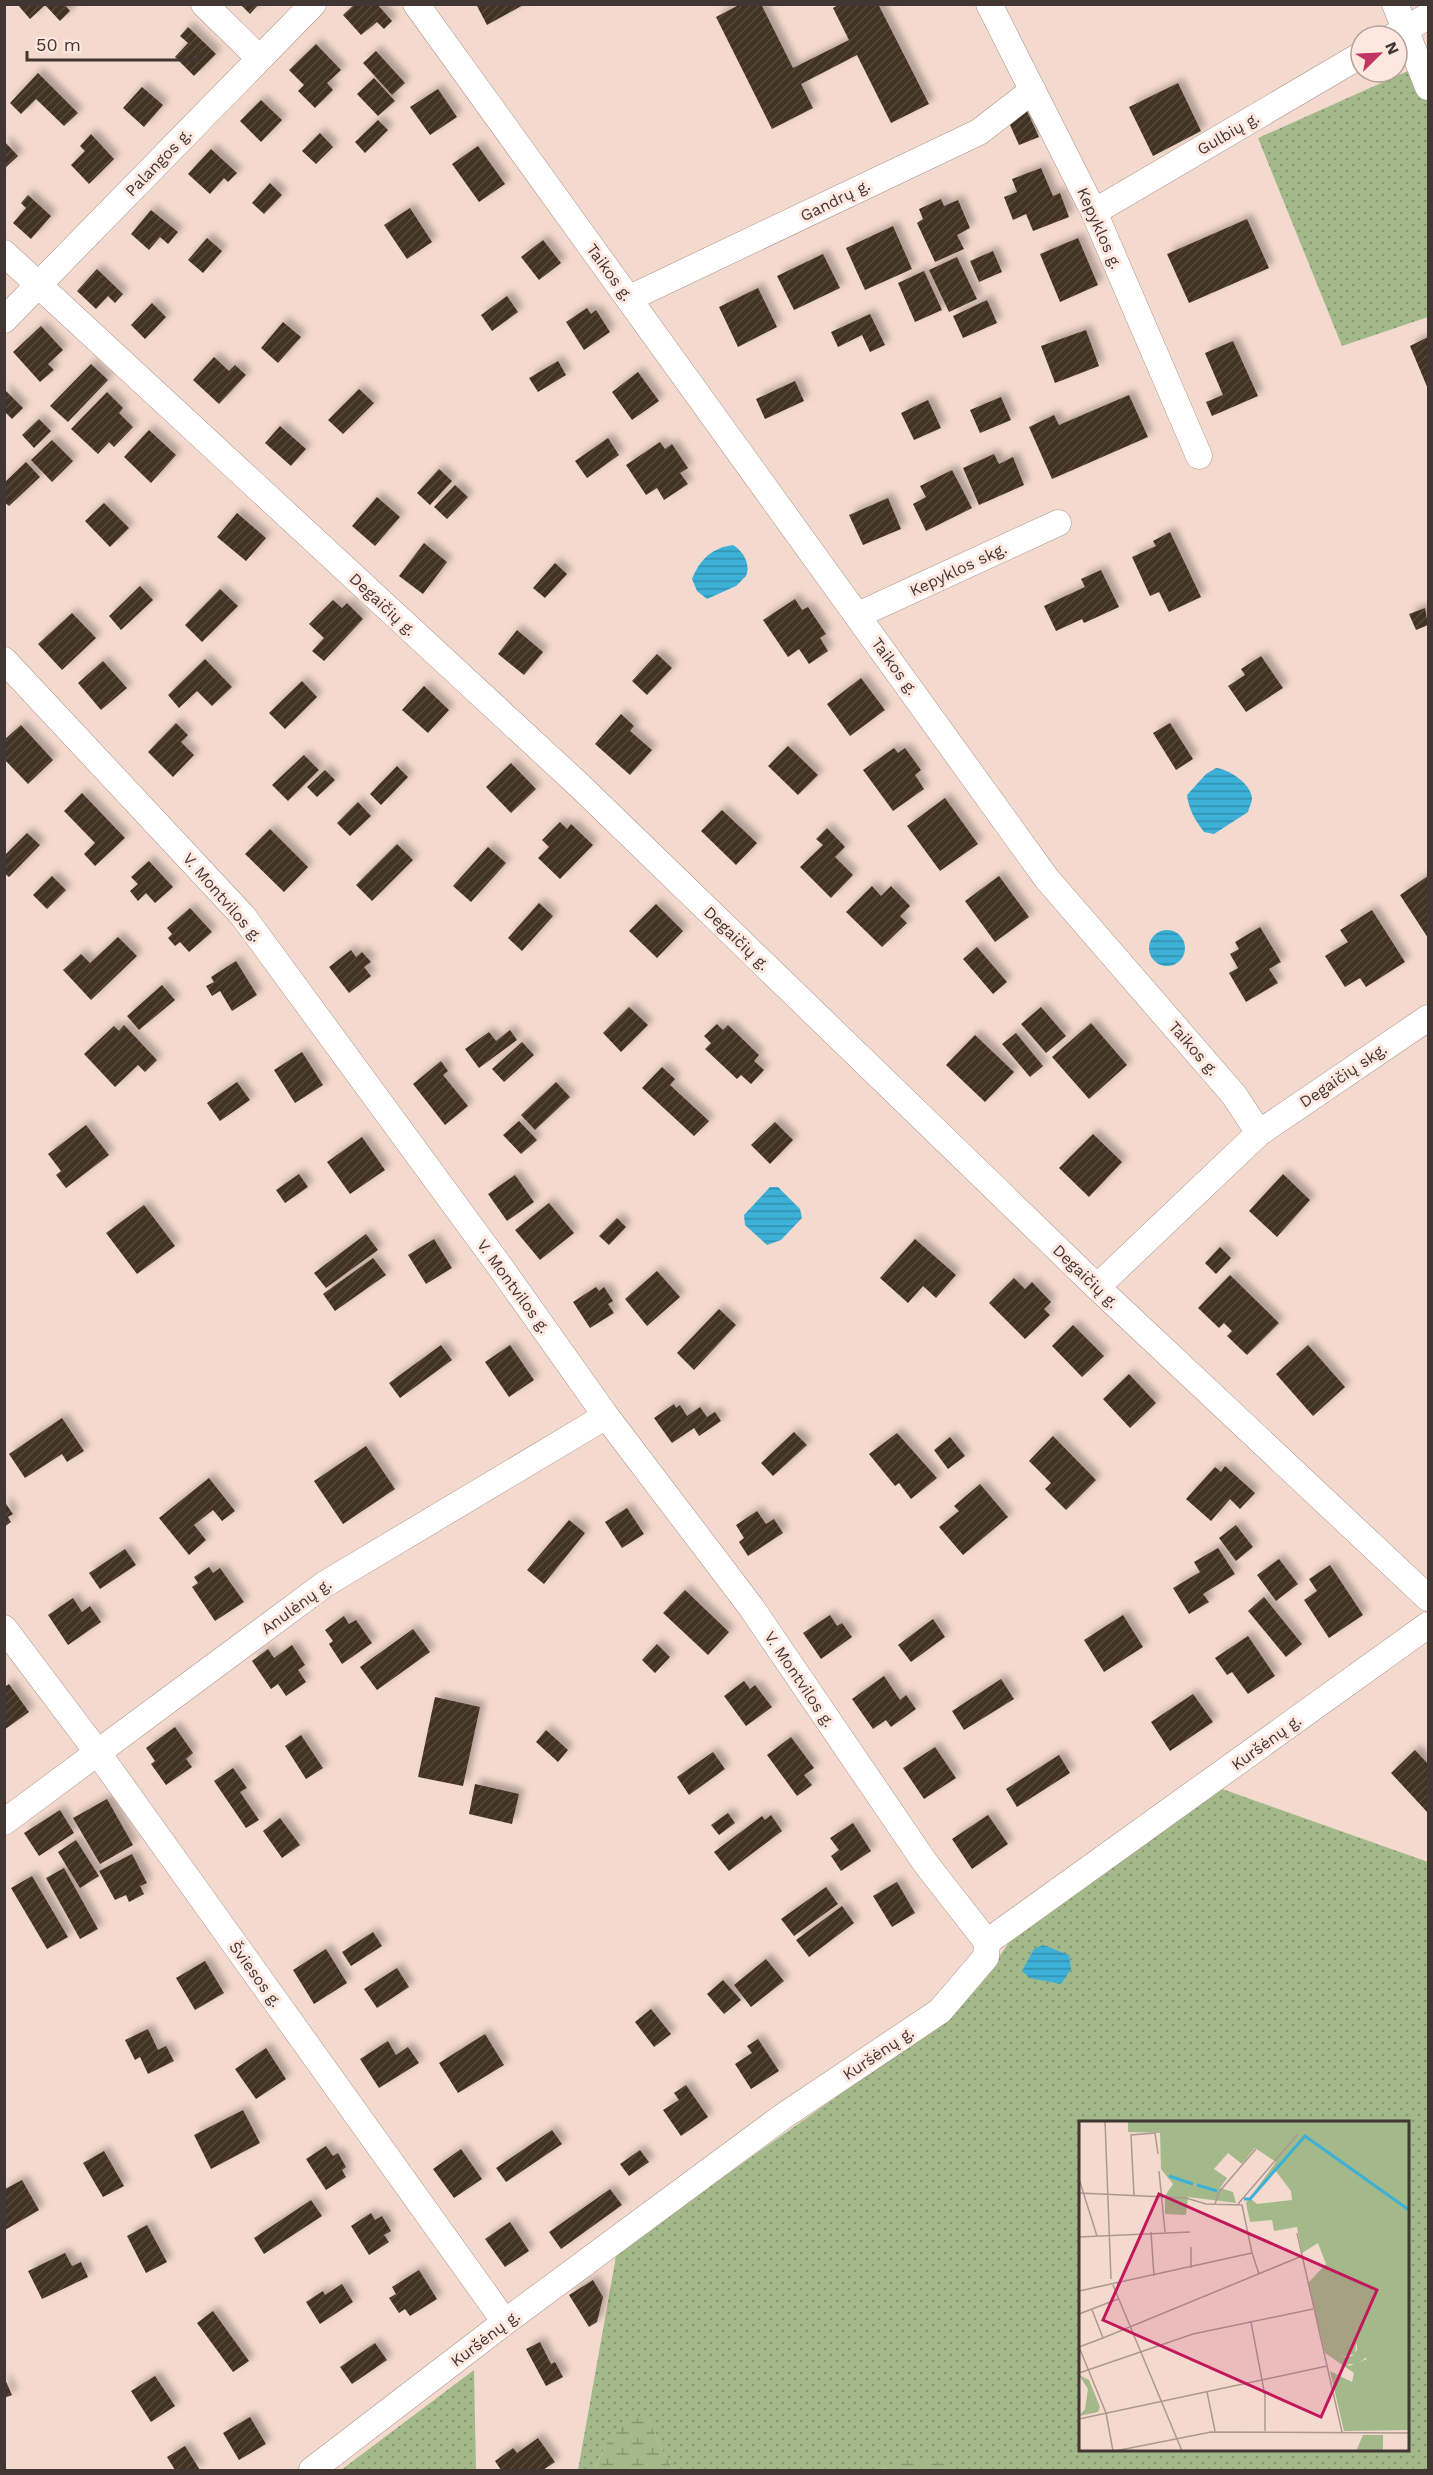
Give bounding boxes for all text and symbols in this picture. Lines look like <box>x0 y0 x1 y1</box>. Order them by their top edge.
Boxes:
scale bar <box>27 24 198 62</box>
north arrow <box>1349 24 1409 84</box>
text: 50 m <box>36 34 81 55</box>
text: N <box>1381 39 1403 57</box>
street label: Gulbių g. <box>1194 108 1263 159</box>
street label: Palangos g. <box>121 124 196 200</box>
street label: Gandrų g. <box>797 175 873 225</box>
street label: Kepyklos g. <box>1073 184 1126 272</box>
street label: Taikos g. <box>582 240 637 305</box>
street label: Kepyklos skg. <box>907 539 1010 600</box>
street label: Degaičių g. <box>345 569 420 640</box>
street label: Taikos g. <box>867 634 922 699</box>
street label: V. Montvilos g. <box>179 849 266 946</box>
street label: Degaičių g. <box>700 902 773 974</box>
street label: Taikos g. <box>1165 1017 1223 1080</box>
street label: Degaičių skg. <box>1296 1039 1391 1112</box>
street label: V. Montvilos g. <box>473 1236 554 1337</box>
street label: Degaičių g. <box>1049 1240 1122 1312</box>
street label: Anulėnų g. <box>257 1574 335 1638</box>
street label: V. Montvilos g. <box>761 1628 839 1731</box>
street label: Kuršėnų g. <box>1228 1711 1305 1774</box>
street label: Šviesos g. <box>225 1938 286 2011</box>
street label: Kuršėnų g. <box>839 2023 918 2084</box>
inset map <box>1079 2121 1409 2451</box>
street label: Kuršėnų g. <box>447 2306 524 2371</box>

